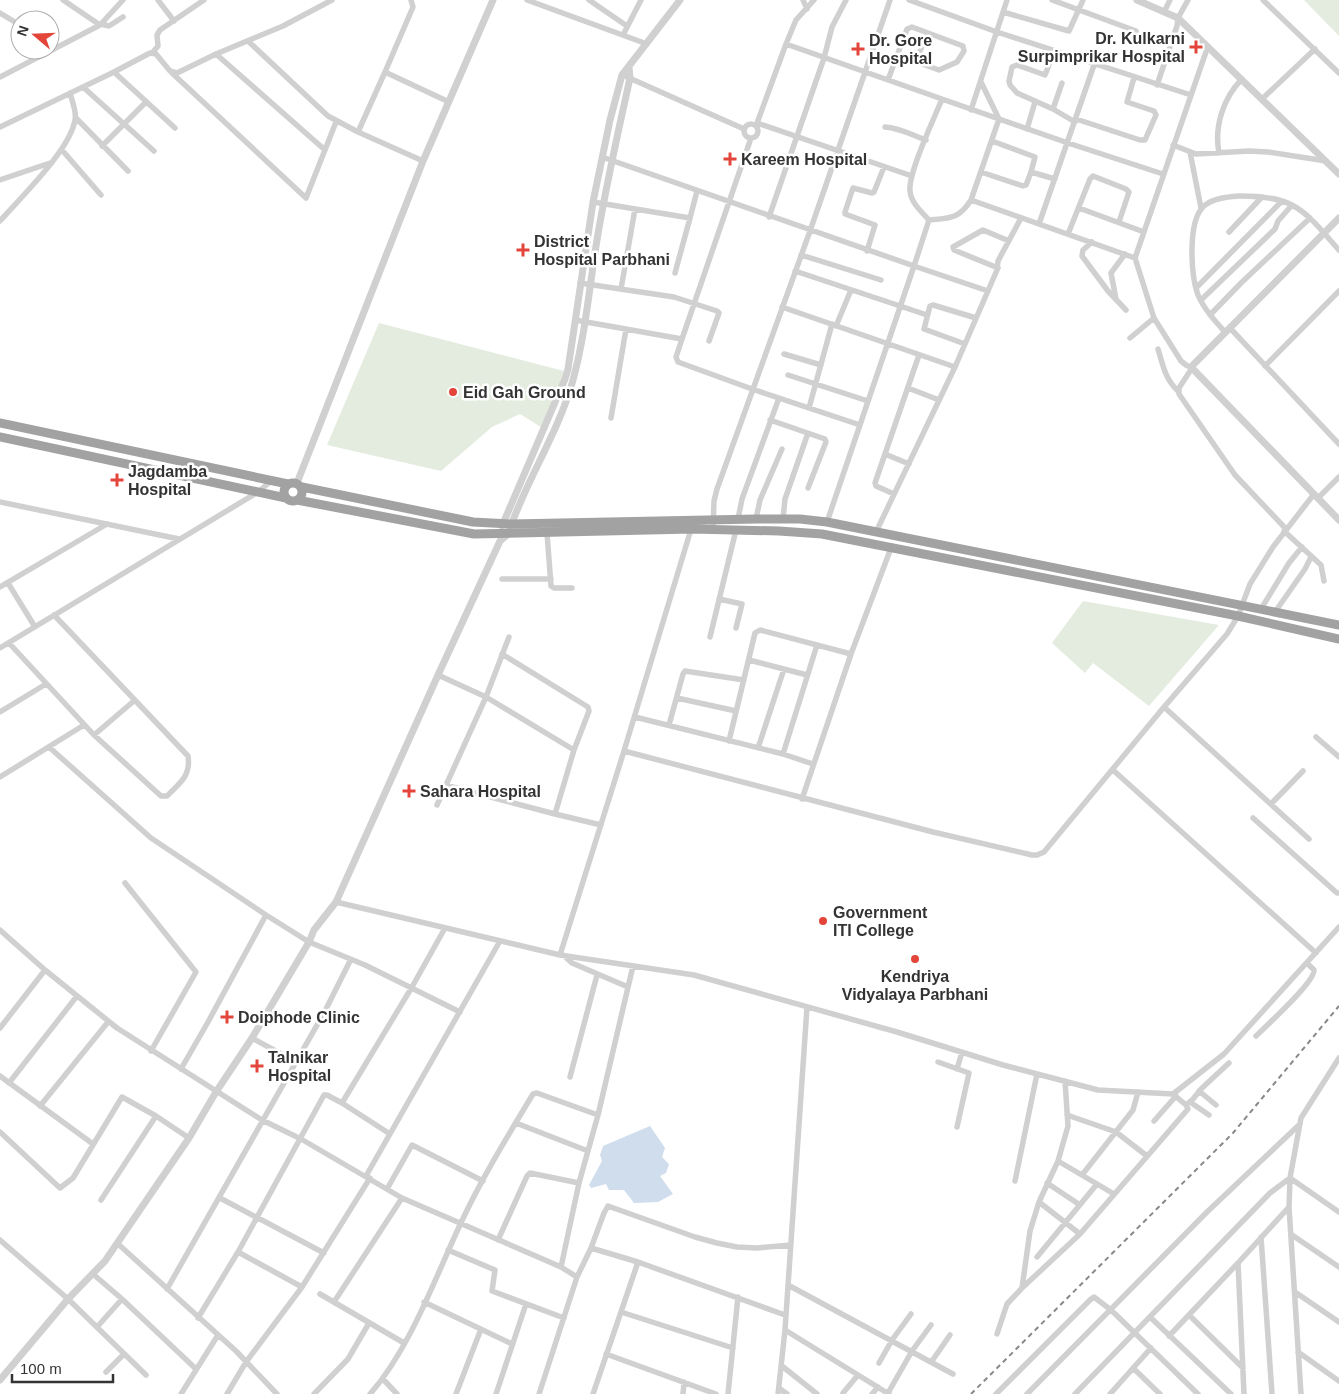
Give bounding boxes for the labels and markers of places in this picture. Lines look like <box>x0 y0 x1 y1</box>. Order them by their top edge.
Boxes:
place label: Dr. Kulkarni Surpimprikar Hospital <box>1018 30 1185 65</box>
place label: Dr. Gore Hospital <box>869 32 932 67</box>
marker: Dr. Kulkarni Surpimprikar Hospital <box>1189 40 1203 54</box>
marker: Dr. Gore Hospital <box>851 42 865 56</box>
place label: Kareem Hospital <box>741 151 867 168</box>
marker: Kareem Hospital <box>723 152 737 166</box>
place label: District Hospital Parbhani <box>534 233 670 268</box>
marker: District Hospital Parbhani <box>516 243 530 257</box>
place label: Eid Gah Ground <box>463 384 586 401</box>
marker: Eid Gah Ground <box>447 386 459 398</box>
place label: Jagdamba Hospital <box>128 463 207 498</box>
marker: Jagdamba Hospital <box>110 473 124 487</box>
place label: Sahara Hospital <box>420 783 541 800</box>
marker: Sahara Hospital <box>402 784 416 798</box>
place label: Government ITI College <box>833 904 928 939</box>
marker: Government ITI College <box>817 915 829 927</box>
marker: Kendriya Vidyalaya Parbhani <box>909 953 921 965</box>
place label: Kendriya Vidyalaya Parbhani <box>842 968 988 1003</box>
place label: Doiphode Clinic <box>238 1009 360 1026</box>
marker: Doiphode Clinic <box>220 1010 234 1024</box>
place label: Talnikar Hospital <box>268 1049 331 1084</box>
marker: Talnikar Hospital <box>250 1059 264 1073</box>

